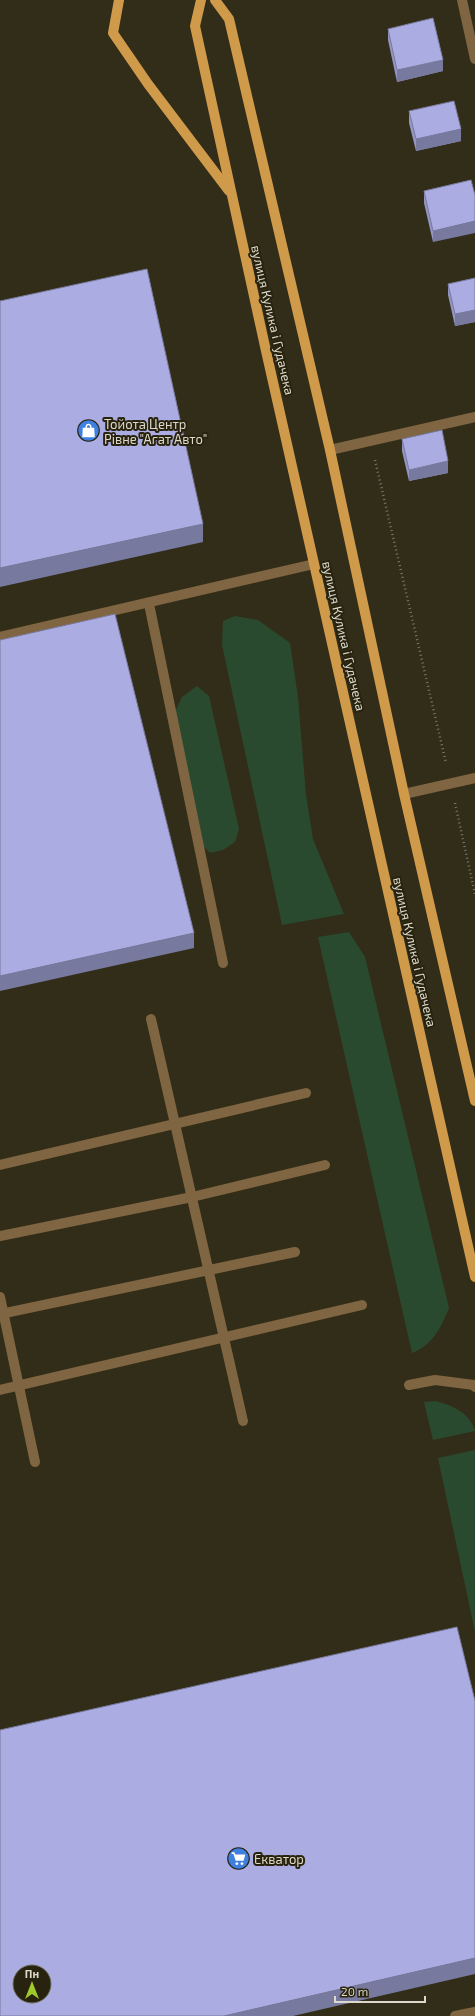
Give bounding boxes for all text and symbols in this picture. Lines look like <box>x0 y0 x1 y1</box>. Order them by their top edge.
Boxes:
street label: вулиця Кулика і Гудачека <box>248 244 298 396</box>
place label: Тойота Центр Рівне "Агат Авто" <box>104 416 207 447</box>
shop icon: Тойота Центр Рівне "Агат Авто" <box>76 418 102 444</box>
street label: вулиця Кулика і Гудачека <box>319 560 369 712</box>
street label: вулиця Кулика і Гудачека <box>390 876 440 1028</box>
supermarket icon: Екватор <box>225 1846 251 1872</box>
place label: Екватор <box>254 1851 304 1867</box>
north arrow <box>12 1964 52 2004</box>
text: Пн <box>25 1967 39 1980</box>
scale bar <box>335 1978 425 2004</box>
text: 20 m <box>341 1984 368 1998</box>

